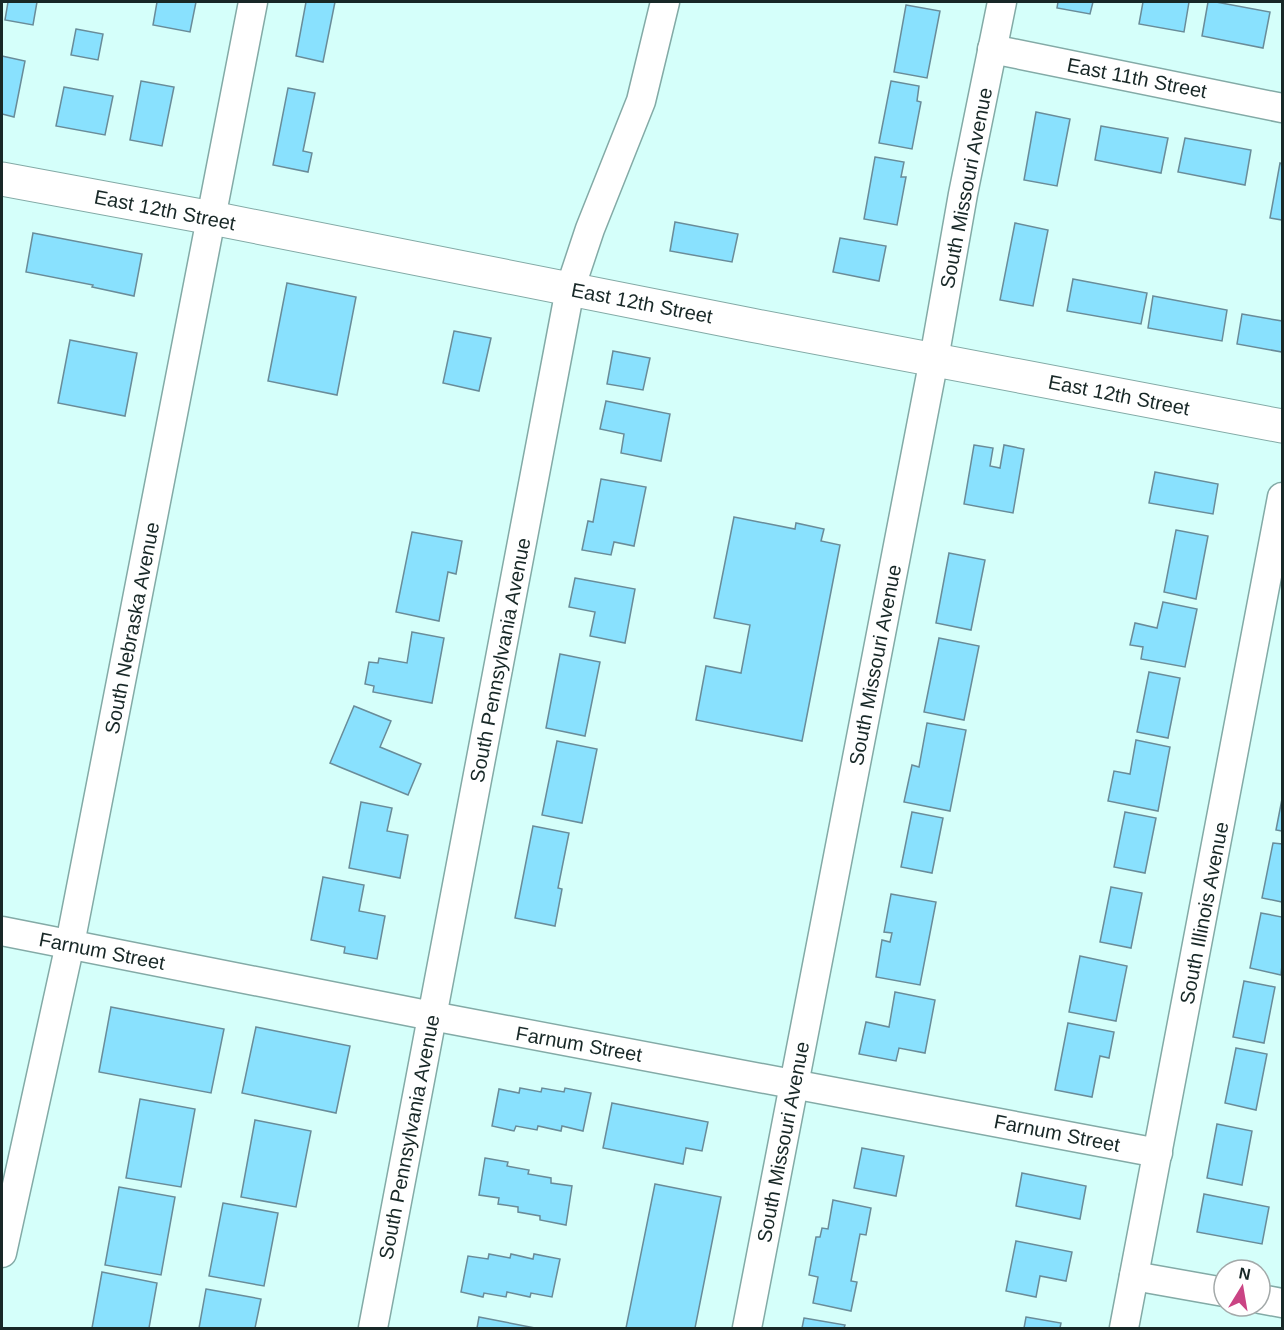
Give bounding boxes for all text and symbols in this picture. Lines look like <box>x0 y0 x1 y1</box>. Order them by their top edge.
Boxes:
street label: East 11th Street <box>1065 54 1209 102</box>
street label: South Missouri Avenue <box>936 86 996 290</box>
street label: East 12th Street <box>93 186 238 235</box>
street label: East 12th Street <box>570 279 715 328</box>
street label: East 12th Street <box>1047 371 1192 420</box>
street label: South Nebraska Avenue <box>101 520 163 736</box>
street label: South Pennsylvania Avenue <box>465 536 535 784</box>
street label: South Missouri Avenue <box>845 563 905 767</box>
street label: South Illinois Avenue <box>1176 820 1232 1006</box>
street label: Farnum Street <box>37 928 167 974</box>
street label: South Pennsylvania Avenue <box>374 1013 444 1261</box>
street label: Farnum Street <box>514 1022 644 1066</box>
street label: South Missouri Avenue <box>753 1040 813 1244</box>
street label: Farnum Street <box>992 1110 1122 1156</box>
north arrow <box>1212 1258 1272 1318</box>
text: N <box>1237 1264 1252 1283</box>

